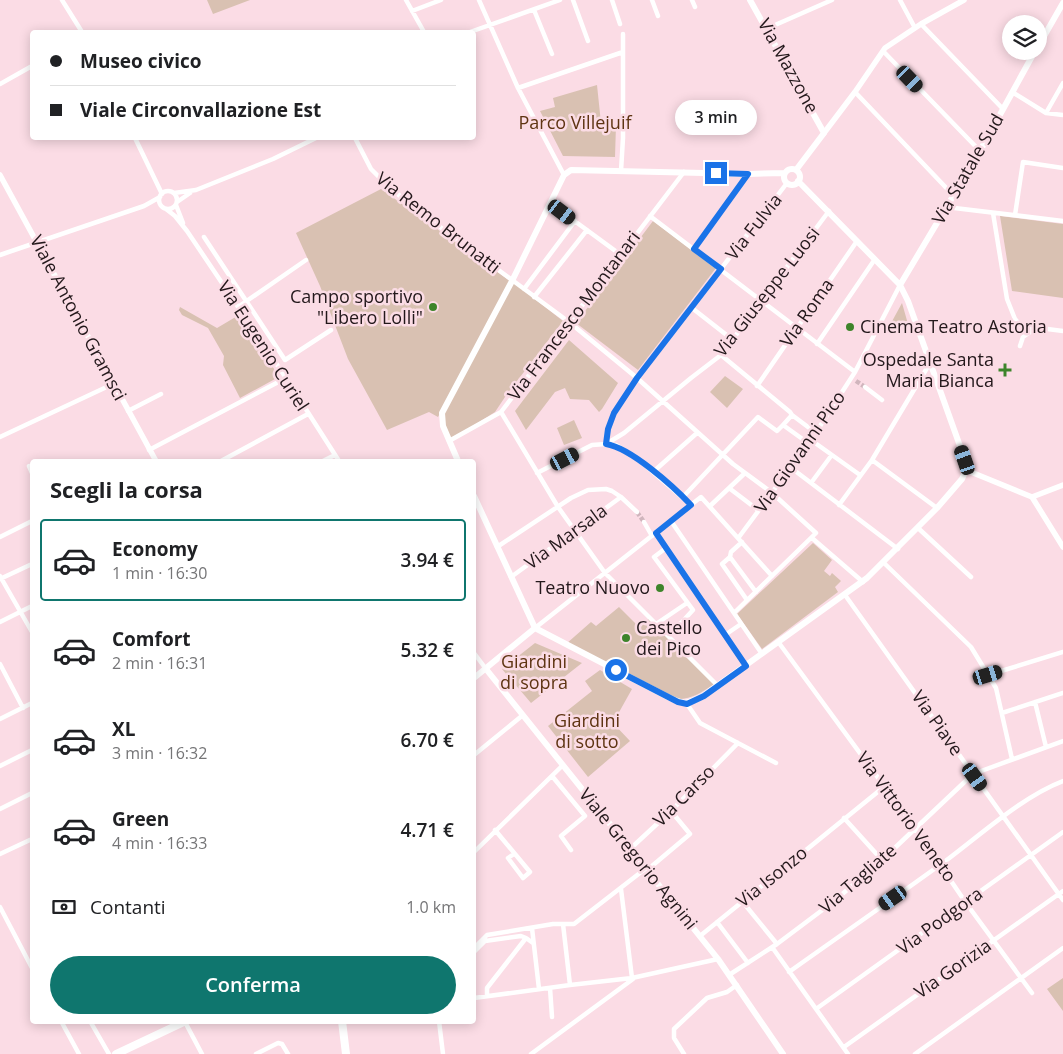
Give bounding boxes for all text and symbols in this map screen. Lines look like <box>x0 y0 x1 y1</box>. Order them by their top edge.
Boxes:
street label: Via Mazzone <box>753 14 825 117</box>
map controls <box>1002 15 1047 60</box>
button: layers <box>1002 15 1047 60</box>
text: Museo civico <box>80 48 201 74</box>
car <box>894 63 925 95</box>
text: Viale Circonvallazione Est <box>80 97 321 123</box>
callout: 3 min <box>675 100 757 136</box>
text: 3 min <box>694 106 738 128</box>
street label: Via Statale Sud <box>926 109 1009 228</box>
park label: Parco Villejuif <box>519 110 632 134</box>
route end <box>705 162 727 184</box>
street label: Via Remo Brunatti <box>371 166 506 278</box>
street label: Via Fulvia <box>720 188 787 265</box>
car <box>545 197 578 227</box>
street label: Via Giuseppe Luosi <box>708 222 824 361</box>
street label: Via Francesco Montanari <box>501 226 645 405</box>
street label: Viale Antonio Gramsci <box>25 231 133 404</box>
street label: Via Roma <box>774 273 839 351</box>
street label: Via Eugenio Curiel <box>213 276 315 415</box>
place label: Campo sportivo "Libero Lolli" <box>290 284 423 329</box>
marker: Campo sportivo "Libero Lolli" <box>427 301 439 313</box>
place label: Cinema Teatro Astoria <box>860 314 1047 338</box>
marker: Cinema Teatro Astoria <box>844 321 856 333</box>
place label: Ospedale Santa Maria Bianca <box>863 347 994 392</box>
marker: Ospedale Santa Maria Bianca <box>998 363 1012 377</box>
street label: Via Giovanni Pico <box>748 386 850 517</box>
car <box>953 443 976 477</box>
car <box>548 446 581 472</box>
text: Scegli la corsa <box>50 474 203 504</box>
street label: Via Marsala <box>519 498 612 574</box>
text: Economy <box>112 536 198 562</box>
icon: car <box>52 538 97 583</box>
text: 3.94 € <box>400 547 454 573</box>
text: 1 min · 16:30 <box>112 562 207 584</box>
place label: Teatro Nuovo <box>535 575 650 599</box>
marker: Teatro Nuovo <box>654 582 666 594</box>
place label: Castello dei Pico <box>636 615 702 660</box>
text: Comfort <box>112 626 191 652</box>
icon: car <box>52 628 97 673</box>
marker: Castello dei Pico <box>620 632 632 644</box>
text: 5.32 € <box>400 637 454 663</box>
park label: Giardini di sopra <box>500 649 568 694</box>
text: 2 min · 16:31 <box>112 652 207 674</box>
route start <box>605 659 627 681</box>
car <box>971 663 1004 687</box>
street label: Via Piave <box>907 685 969 760</box>
park label: Giardini di sotto <box>554 708 620 753</box>
text: XL <box>112 716 135 742</box>
icon: car <box>52 718 97 763</box>
text: 6.70 € <box>400 727 454 753</box>
text: 3 min · 16:32 <box>112 742 207 764</box>
street label: Via Vittorio Veneto <box>851 746 962 886</box>
street label: Via Carso <box>647 759 719 831</box>
car <box>960 760 989 794</box>
street label: Viale Gregorio Agnini <box>574 783 703 934</box>
text: Green <box>112 806 169 832</box>
icon: car <box>52 808 97 853</box>
text: 4.71 € <box>400 817 454 843</box>
text: 4 min · 16:33 <box>112 832 207 854</box>
street label: Via Tagliate <box>814 838 901 919</box>
street label: Via Isonzo <box>731 840 812 912</box>
street label: Via Podgora <box>892 881 987 959</box>
car <box>876 883 909 913</box>
icon: cash <box>50 893 78 921</box>
text: Contanti <box>90 894 166 920</box>
text: 1.0 km <box>406 896 456 918</box>
street label: Via Gorizia <box>909 933 996 1003</box>
button: Conferma <box>50 956 456 1014</box>

